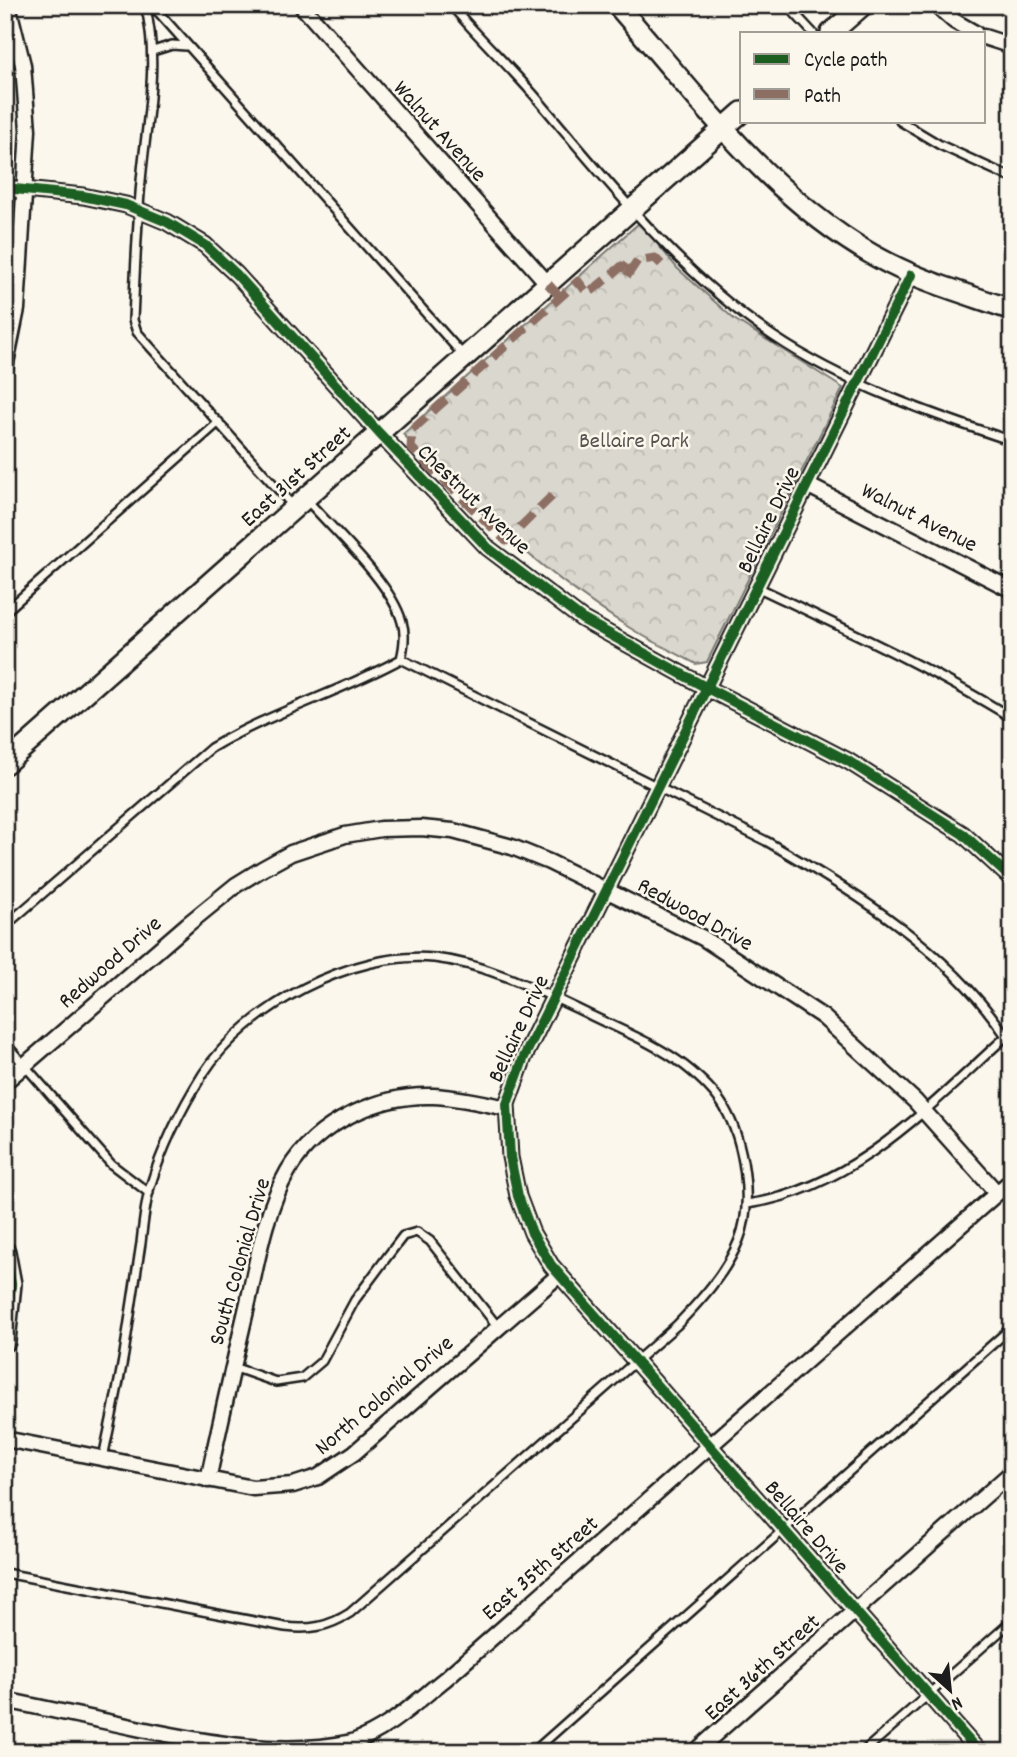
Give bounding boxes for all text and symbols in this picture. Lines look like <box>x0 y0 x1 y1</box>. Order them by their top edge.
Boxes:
legend <box>740 32 986 122</box>
text: Cycle path <box>804 47 887 77</box>
street label: Walnut Avenue <box>384 74 493 190</box>
text: Path <box>804 83 841 113</box>
street label: East 31st Street <box>235 419 360 536</box>
park label: Bellaire Park <box>579 426 689 459</box>
street label: Chestnut Avenue <box>408 437 537 564</box>
street label: Bellaire Drive <box>730 462 810 580</box>
street label: Walnut Avenue <box>854 476 982 563</box>
street label: Redwood Drive <box>630 871 758 961</box>
street label: Redwood Drive <box>52 909 170 1018</box>
street label: Bellaire Drive <box>481 970 559 1089</box>
street label: South Colonial Drive <box>202 1174 281 1349</box>
street label: North Colonial Drive <box>309 1329 462 1465</box>
street label: Bellaire Drive <box>755 1474 856 1583</box>
street label: East 35th Street <box>475 1509 607 1630</box>
street label: East 36th Street <box>698 1607 829 1730</box>
north arrow <box>916 1656 986 1726</box>
text: N <box>946 1688 966 1716</box>

